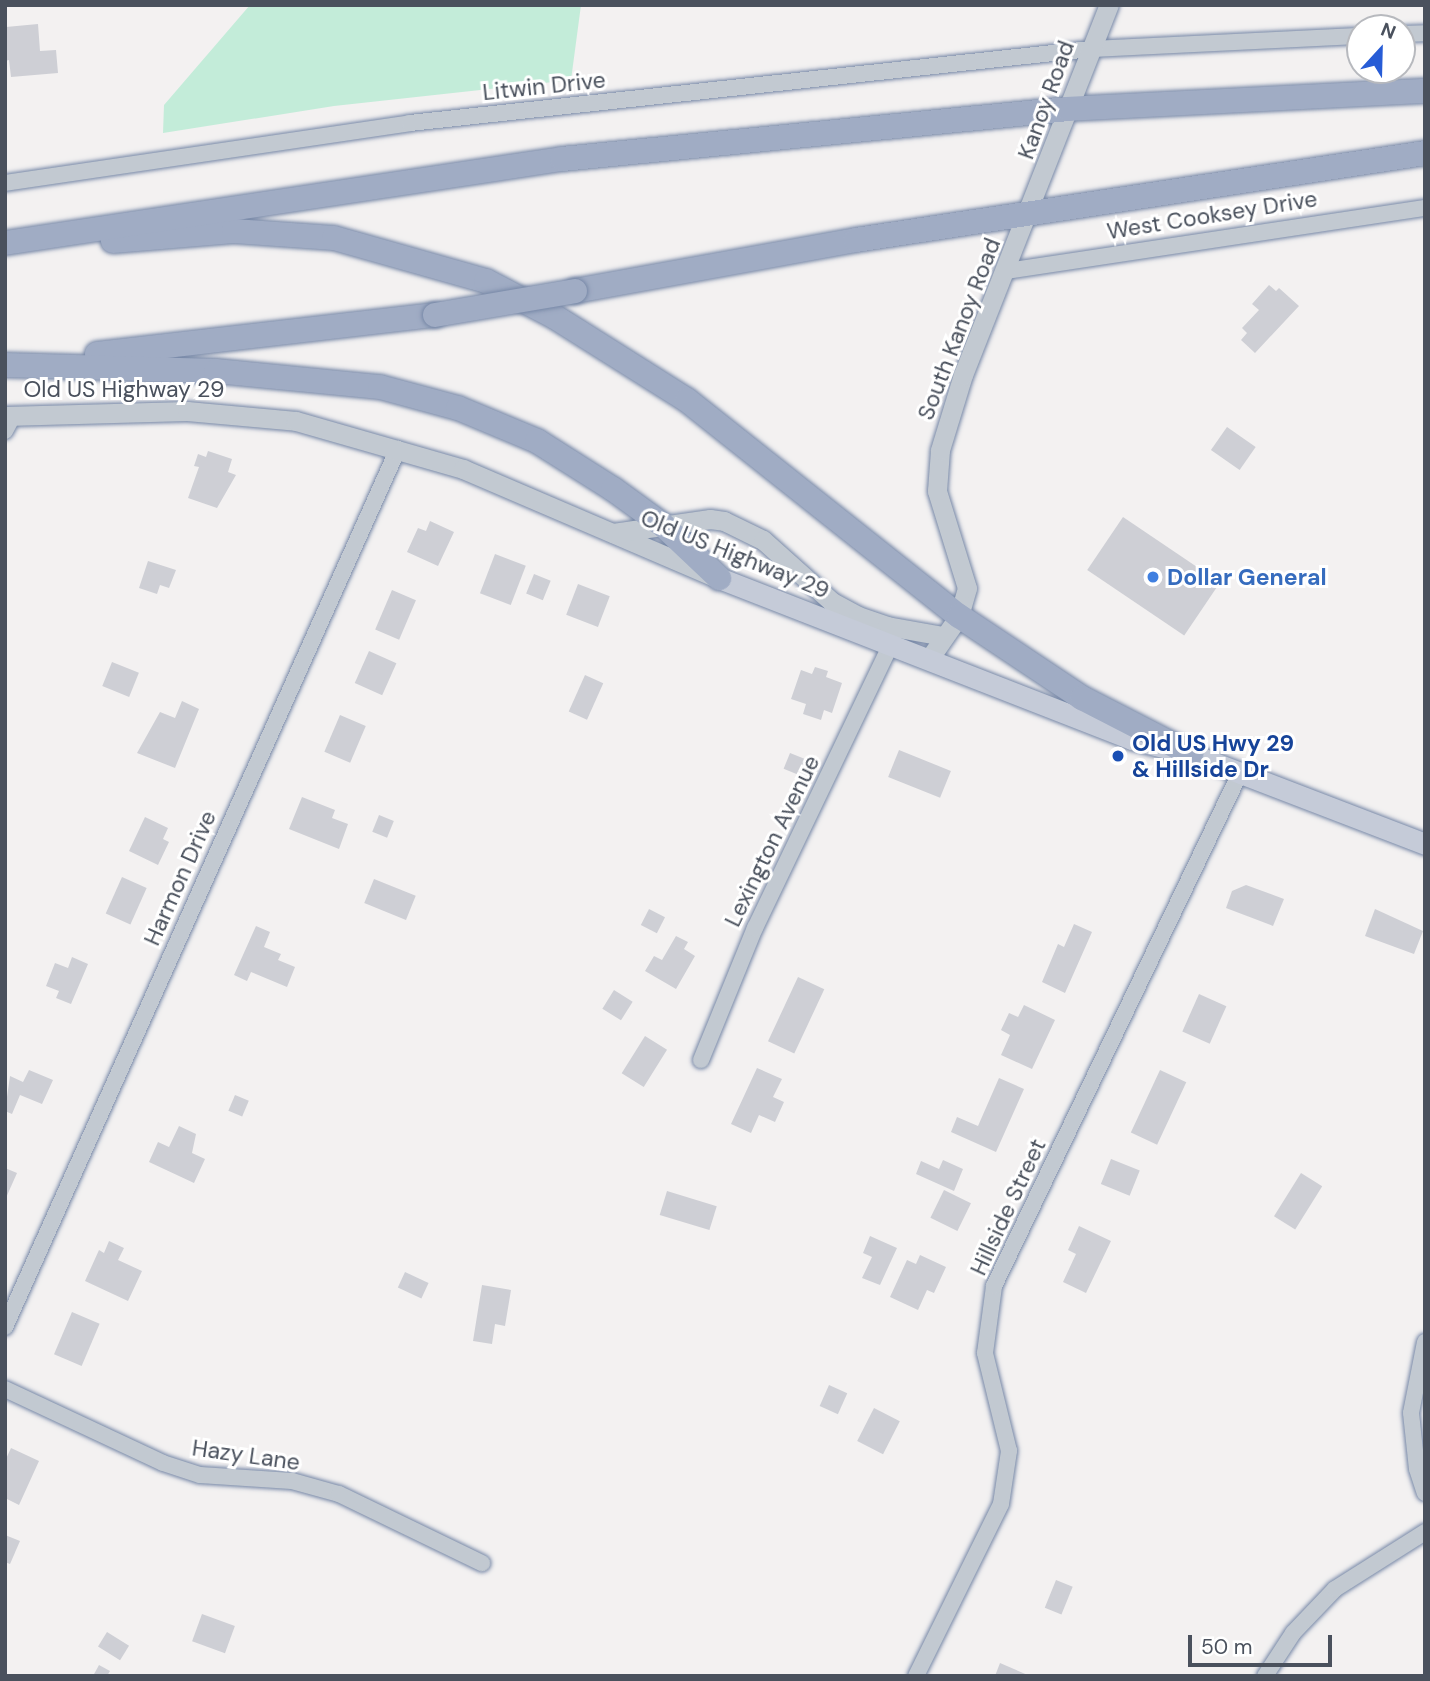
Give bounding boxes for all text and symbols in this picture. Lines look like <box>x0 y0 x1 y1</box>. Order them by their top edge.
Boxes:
north arrow <box>1346 14 1416 84</box>
text: N <box>1377 17 1399 45</box>
street label: Kanoy Road <box>1012 37 1080 163</box>
street label: Litwin Drive <box>481 66 607 106</box>
street label: West Cooksey Drive <box>1105 185 1319 245</box>
street label: South Kanoy Road <box>912 234 1006 424</box>
street label: Old US Highway 29 <box>24 375 224 403</box>
street label: Old US Highway 29 <box>637 504 833 604</box>
place label: Dollar General <box>1167 563 1327 591</box>
marker: Dollar General <box>1145 569 1161 585</box>
place label: Old US Hwy 29 & Hillside Dr <box>1132 729 1294 783</box>
marker: Old US Hwy 29 & Hillside Dr <box>1110 748 1126 764</box>
street label: Lexington Avenue <box>719 751 825 931</box>
street label: Harmon Drive <box>138 806 222 950</box>
street label: Hillside Street <box>964 1134 1052 1280</box>
street label: Hazy Lane <box>190 1434 302 1476</box>
scale bar <box>1192 1622 1336 1666</box>
text: 50 m <box>1201 1633 1252 1661</box>

